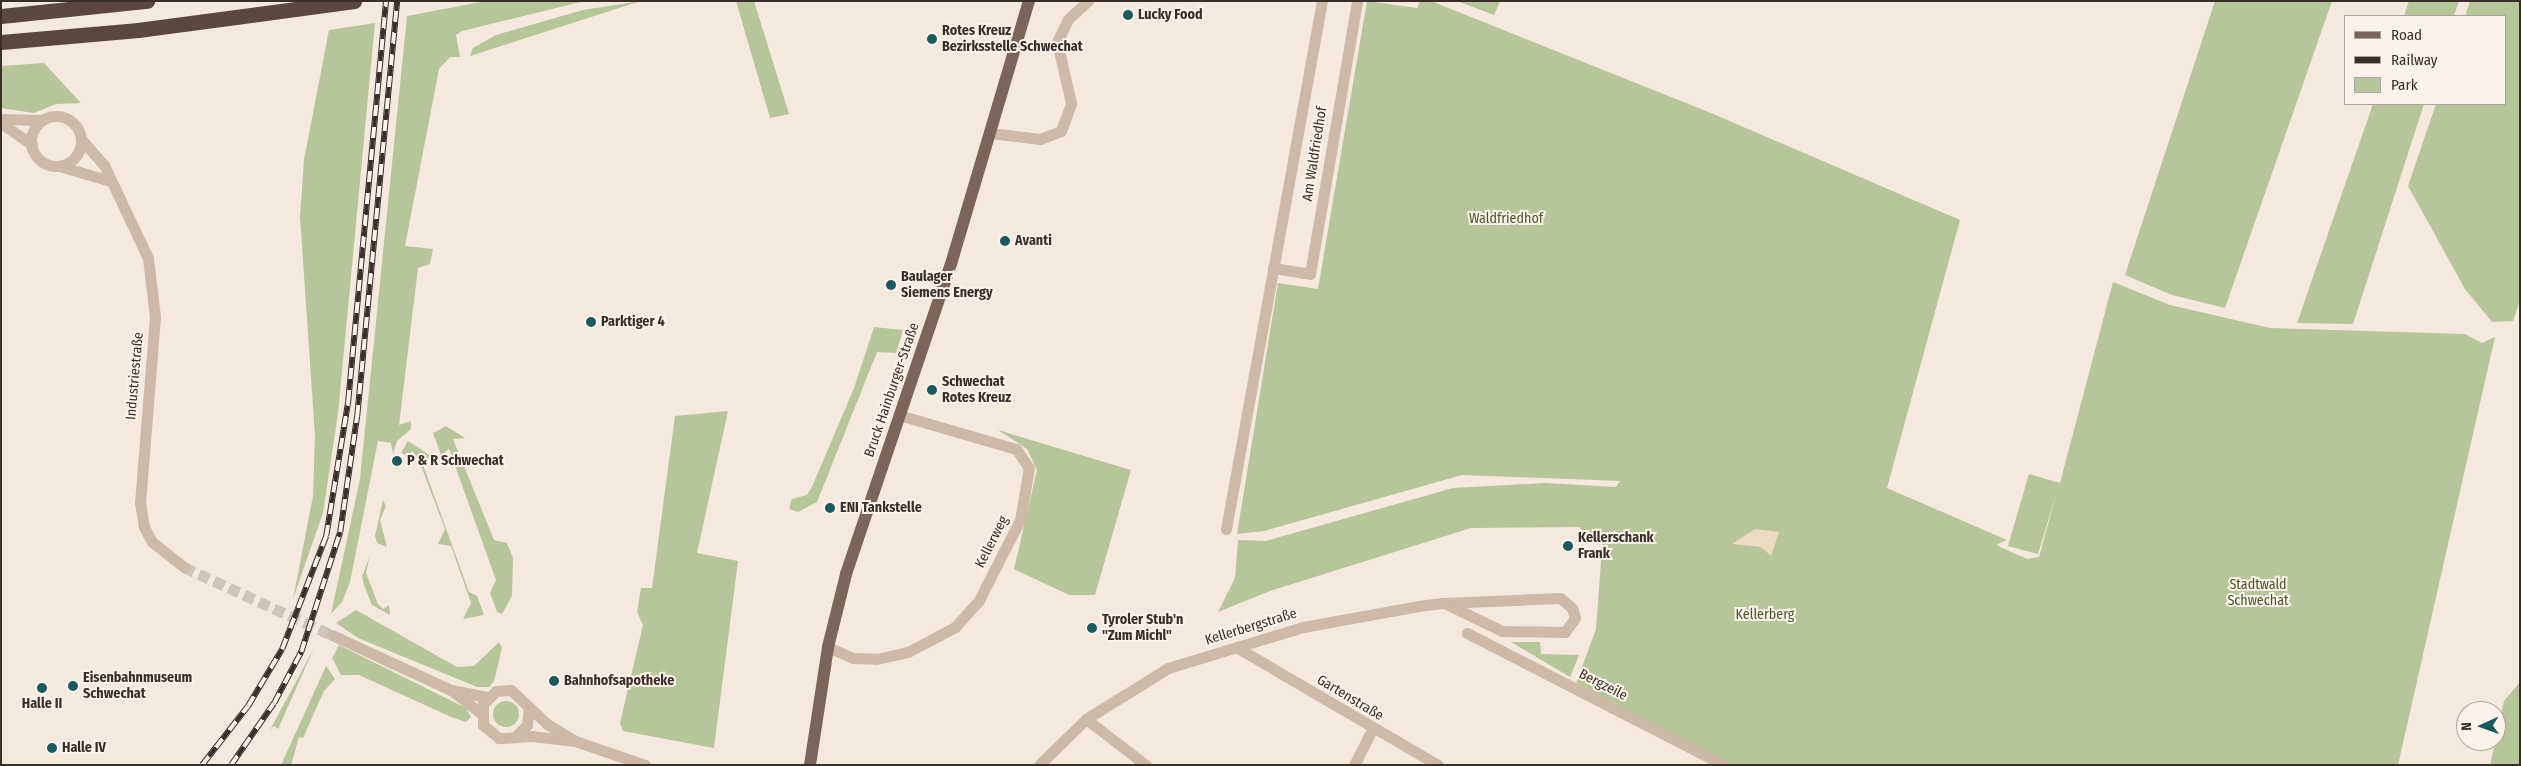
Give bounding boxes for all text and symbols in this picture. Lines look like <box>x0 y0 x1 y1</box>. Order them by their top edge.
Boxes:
place label: Lucky Food <box>1138 7 1203 23</box>
marker: Lucky Food <box>1122 9 1134 21</box>
legend <box>2344 15 2506 105</box>
place label: Rotes Kreuz Bezirksstelle Schwechat <box>942 23 1083 56</box>
text: Road <box>2391 26 2422 44</box>
marker: Rotes Kreuz Bezirksstelle Schwechat <box>926 33 938 45</box>
text: Railway <box>2391 51 2438 69</box>
text: Park <box>2391 76 2418 94</box>
street label: Am Waldfriedhof <box>1299 106 1331 202</box>
park label: Waldfriedhof <box>1469 211 1543 227</box>
place label: Avanti <box>1015 233 1052 249</box>
marker: Avanti <box>999 235 1011 247</box>
place label: Baulager Siemens Energy <box>901 269 993 302</box>
marker: Baulager Siemens Energy <box>885 279 897 291</box>
place label: Parktiger 4 <box>601 314 665 330</box>
marker: Parktiger 4 <box>585 316 597 328</box>
street label: Bruck Hainburger-Straße <box>861 321 923 459</box>
street label: Industriestraße <box>123 331 147 421</box>
place label: Schwechat Rotes Kreuz <box>942 374 1011 407</box>
marker: Schwechat Rotes Kreuz <box>926 384 938 396</box>
place label: P & R Schwechat <box>407 453 504 469</box>
marker: P & R Schwechat <box>391 455 403 467</box>
place label: ENI Tankstelle <box>840 500 922 516</box>
marker: ENI Tankstelle <box>824 502 836 514</box>
street label: Kellerweg <box>972 513 1012 571</box>
place label: Kellerschank Frank <box>1578 530 1654 562</box>
marker: Kellerschank Frank <box>1562 540 1574 552</box>
park label: Stadtwald Schwechat <box>2227 577 2289 610</box>
street label: Kellerbergstraße <box>1203 605 1299 649</box>
park label: Kellerberg <box>1736 607 1794 623</box>
place label: Tyroler Stub'n "Zum Michl" <box>1102 612 1183 644</box>
marker: Tyroler Stub'n "Zum Michl" <box>1086 622 1098 634</box>
street label: Bergzeile <box>1576 666 1630 704</box>
place label: Eisenbahnmuseum Schwechat <box>83 670 192 702</box>
street label: Gartenstraße <box>1314 672 1386 724</box>
place label: Bahnhofsapotheke <box>564 673 674 689</box>
marker: Bahnhofsapotheke <box>548 675 560 687</box>
marker: Eisenbahnmuseum Schwechat <box>67 680 79 692</box>
marker: Halle II <box>36 682 48 694</box>
place label: Halle II <box>22 696 62 712</box>
north arrow <box>2456 701 2506 751</box>
text: N <box>2458 722 2475 731</box>
place label: Halle IV <box>62 740 106 756</box>
marker: Halle IV <box>46 742 58 754</box>

